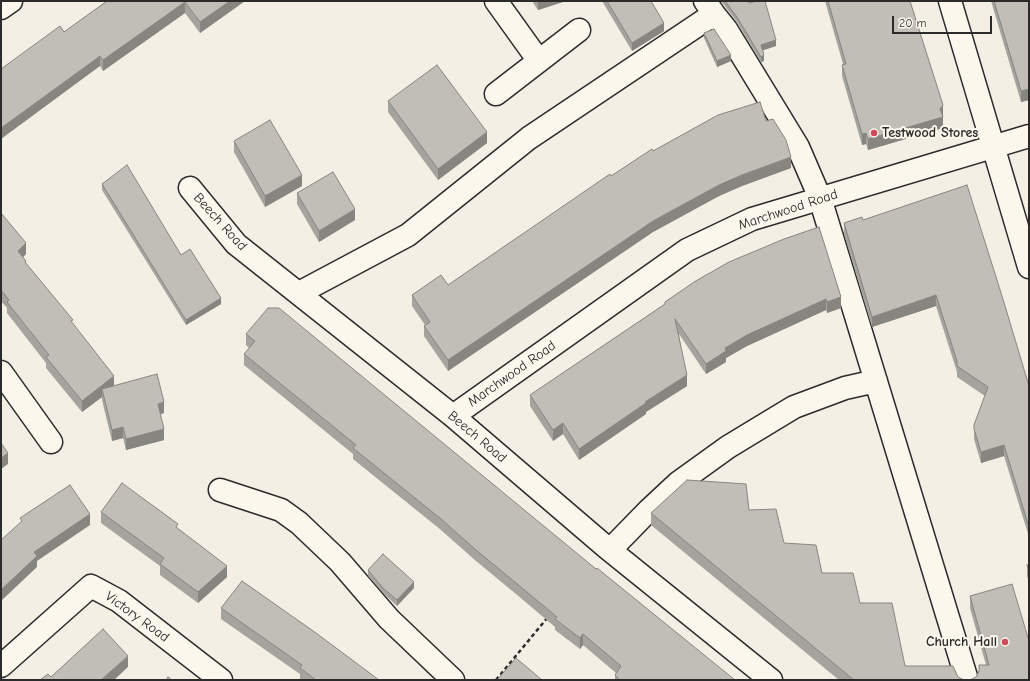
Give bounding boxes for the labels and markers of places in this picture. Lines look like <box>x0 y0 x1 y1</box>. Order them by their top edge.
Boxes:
place label: Testwood Stores <box>882 125 978 141</box>
marker: Testwood Stores <box>869 128 879 138</box>
place label: Church Hall <box>926 634 997 650</box>
marker: Church Hall <box>1000 637 1010 647</box>

